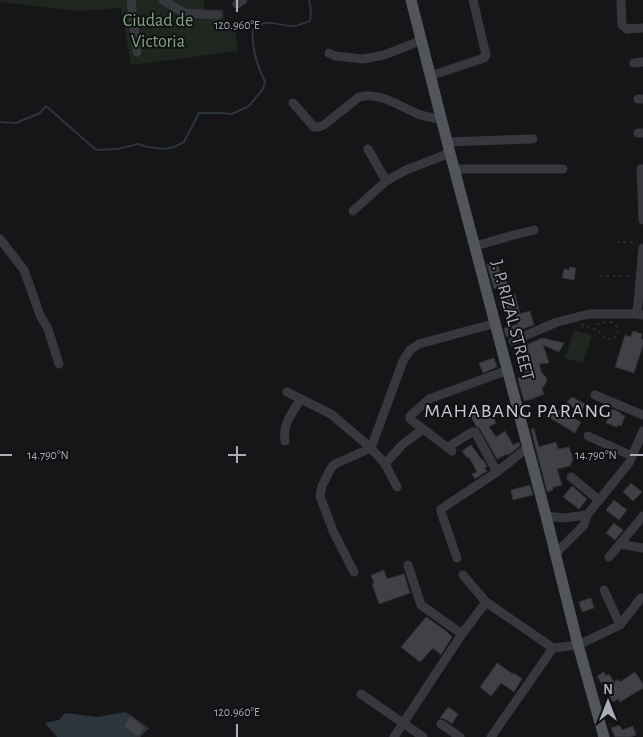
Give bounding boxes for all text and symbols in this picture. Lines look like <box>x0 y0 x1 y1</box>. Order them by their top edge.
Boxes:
park label: Ciudad de Victoria <box>123 12 193 51</box>
text: 120.960°E <box>214 19 260 31</box>
street label: J. P. RIZAL STREET <box>487 258 537 382</box>
district label: MAHABANG PARANG <box>424 401 612 421</box>
text: 14.790°N <box>27 449 69 461</box>
text: 14.790°N <box>575 449 617 461</box>
north arrow <box>583 677 633 727</box>
text: N <box>603 683 613 697</box>
text: 120.960°E <box>214 706 260 718</box>

